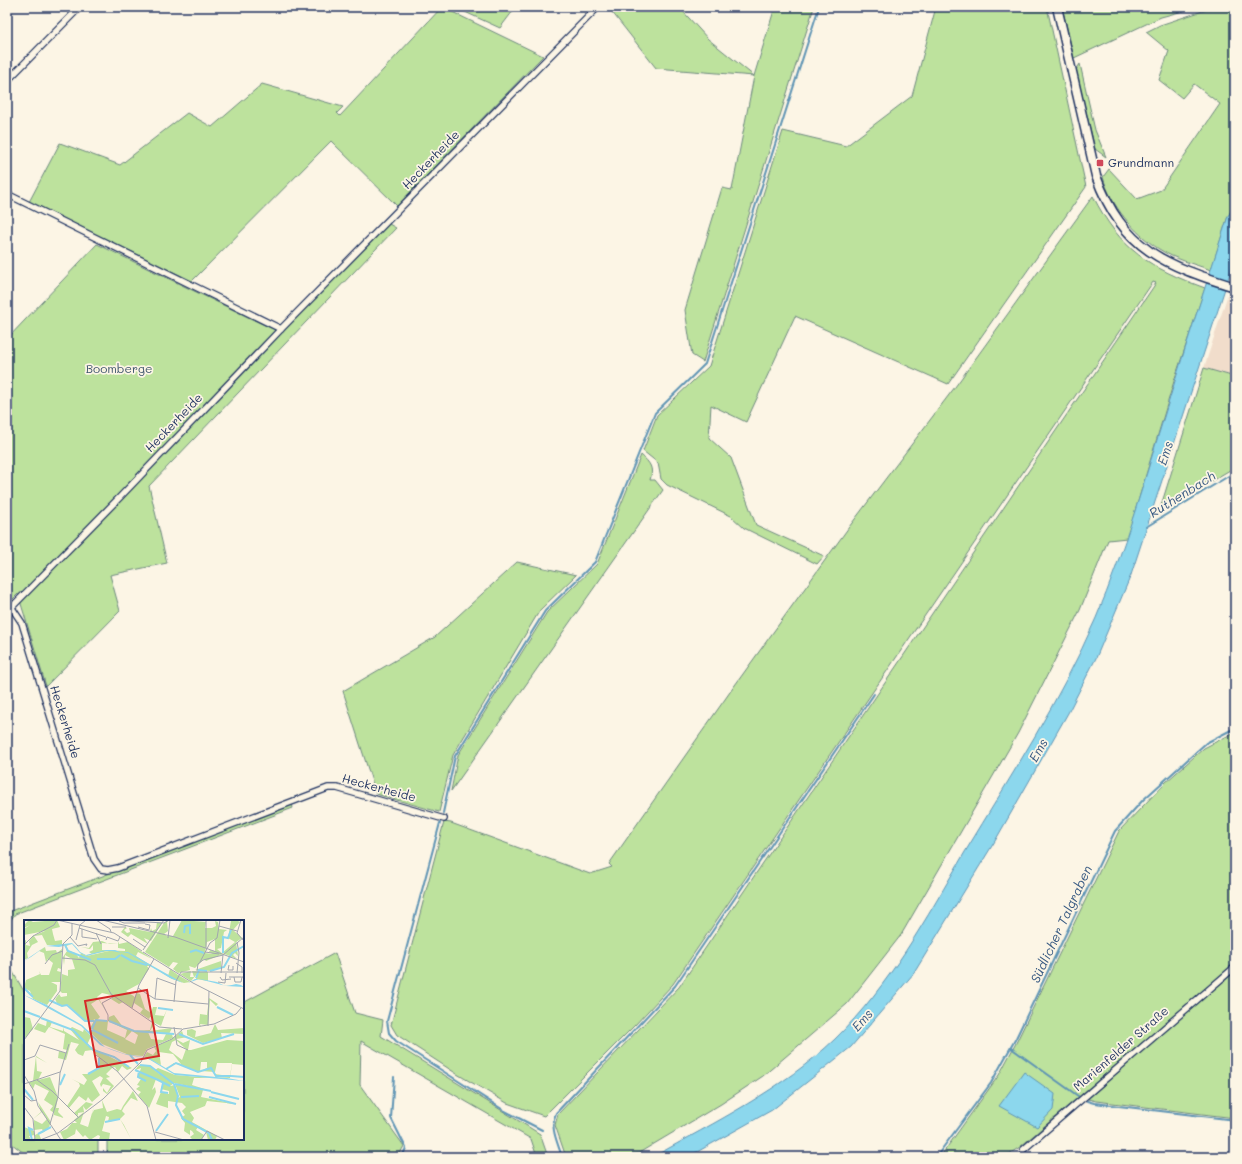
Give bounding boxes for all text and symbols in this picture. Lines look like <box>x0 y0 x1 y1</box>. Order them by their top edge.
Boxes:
street label: Heckerheide <box>398 126 462 192</box>
place label: Grundmann <box>1108 154 1174 170</box>
marker: Grundmann <box>1095 158 1105 168</box>
park label: Boomberge <box>86 360 152 376</box>
street label: Heckerheide <box>141 389 205 455</box>
water label: Ems <box>1153 439 1176 467</box>
water label: Ruthenbach <box>1145 466 1218 521</box>
street label: Heckerheide <box>47 683 85 760</box>
water label: Ems <box>1024 735 1051 764</box>
street label: Heckerheide <box>341 769 418 805</box>
water label: Südlicher Talgraben <box>1026 862 1095 985</box>
inset map <box>24 920 244 1140</box>
street label: Marienfelder Straße <box>1069 1002 1171 1094</box>
water label: Ems <box>847 1005 876 1034</box>

